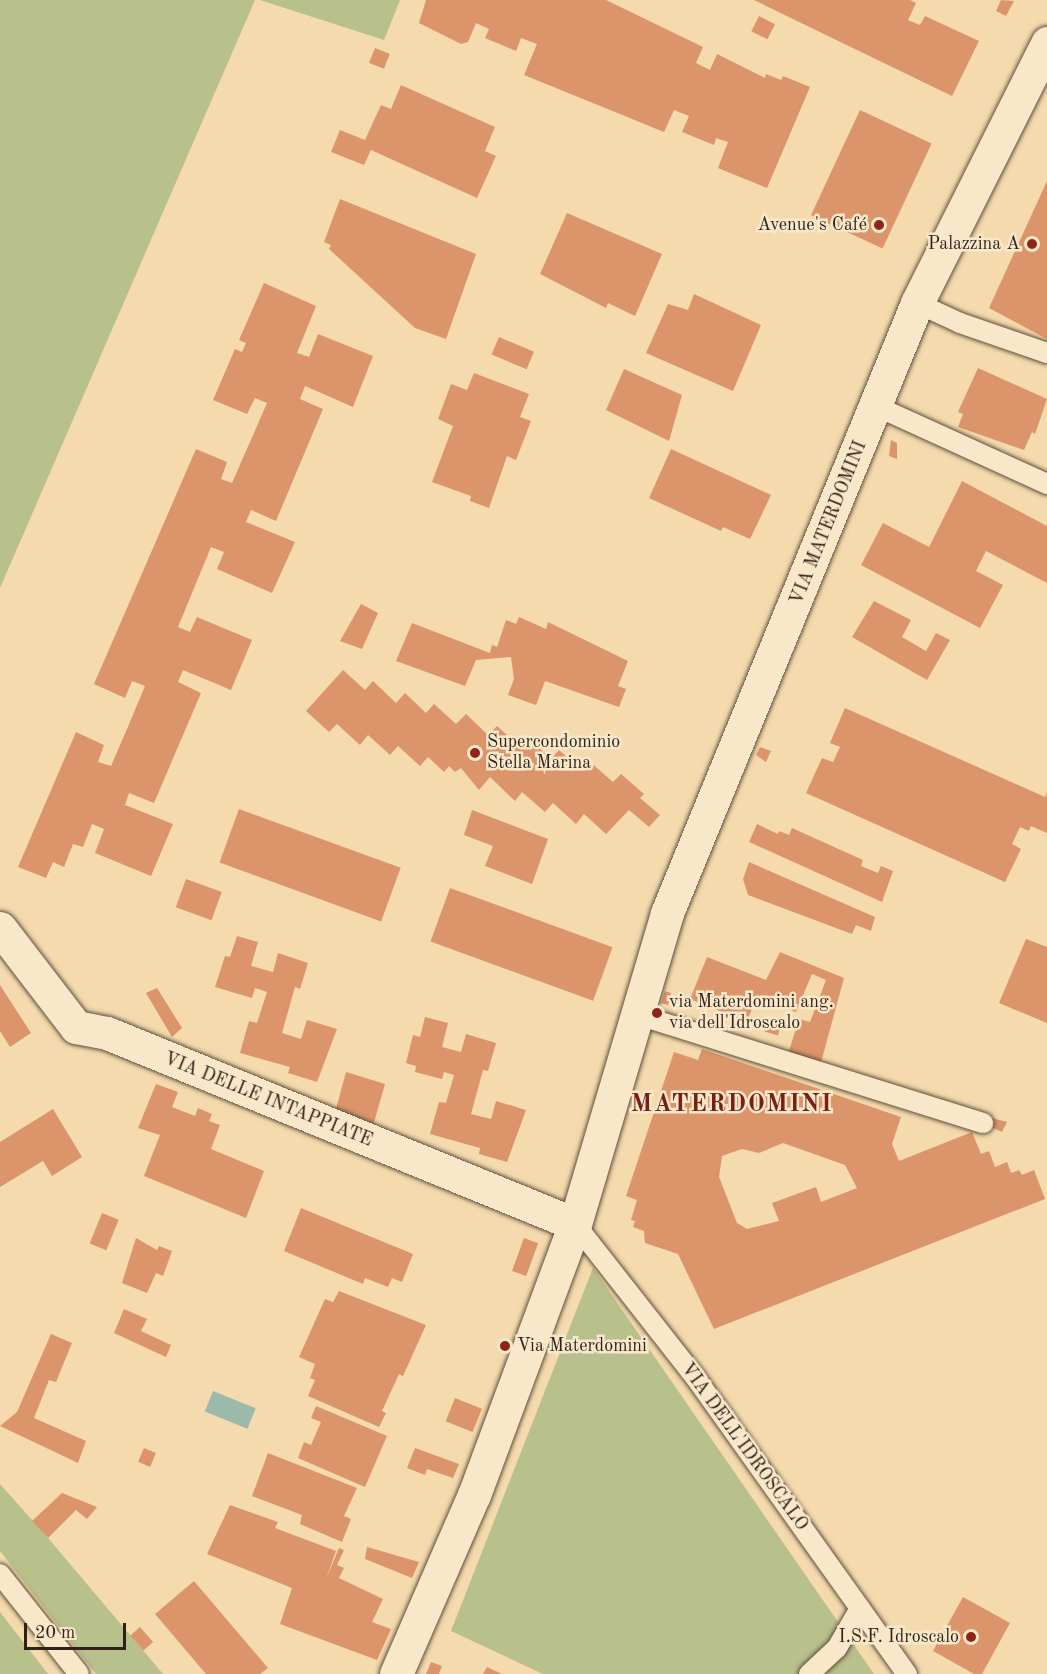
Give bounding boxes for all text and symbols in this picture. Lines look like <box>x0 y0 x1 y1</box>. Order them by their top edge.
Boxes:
place label: Avenue's Café <box>757 214 867 236</box>
marker: Avenue's Café <box>872 218 886 232</box>
place label: Palazzina A <box>928 233 1020 255</box>
marker: Palazzina A <box>1025 237 1039 251</box>
street label: VIA MATERDOMINI <box>786 438 872 608</box>
place label: Supercondominio Stella Marina <box>487 732 620 774</box>
marker: Supercondominio Stella Marina <box>468 746 482 760</box>
place label: via Materdomini ang. via dell'Idroscalo <box>669 992 834 1034</box>
marker: via Materdomini ang. via dell'Idroscalo <box>650 1006 664 1020</box>
street label: VIA DELLE INTAPPIATE <box>161 1048 375 1152</box>
district label: MATERDOMINI <box>631 1092 833 1120</box>
place label: Via Materdomini <box>517 1335 647 1357</box>
marker: Via Materdomini <box>498 1339 512 1353</box>
street label: VIA DELL'IDROSCALO <box>676 1359 812 1535</box>
scale bar <box>27 1611 129 1649</box>
text: 20 m <box>35 1624 75 1642</box>
place label: I.S.F. Idroscalo <box>839 1626 959 1648</box>
marker: I.S.F. Idroscalo <box>964 1630 978 1644</box>

